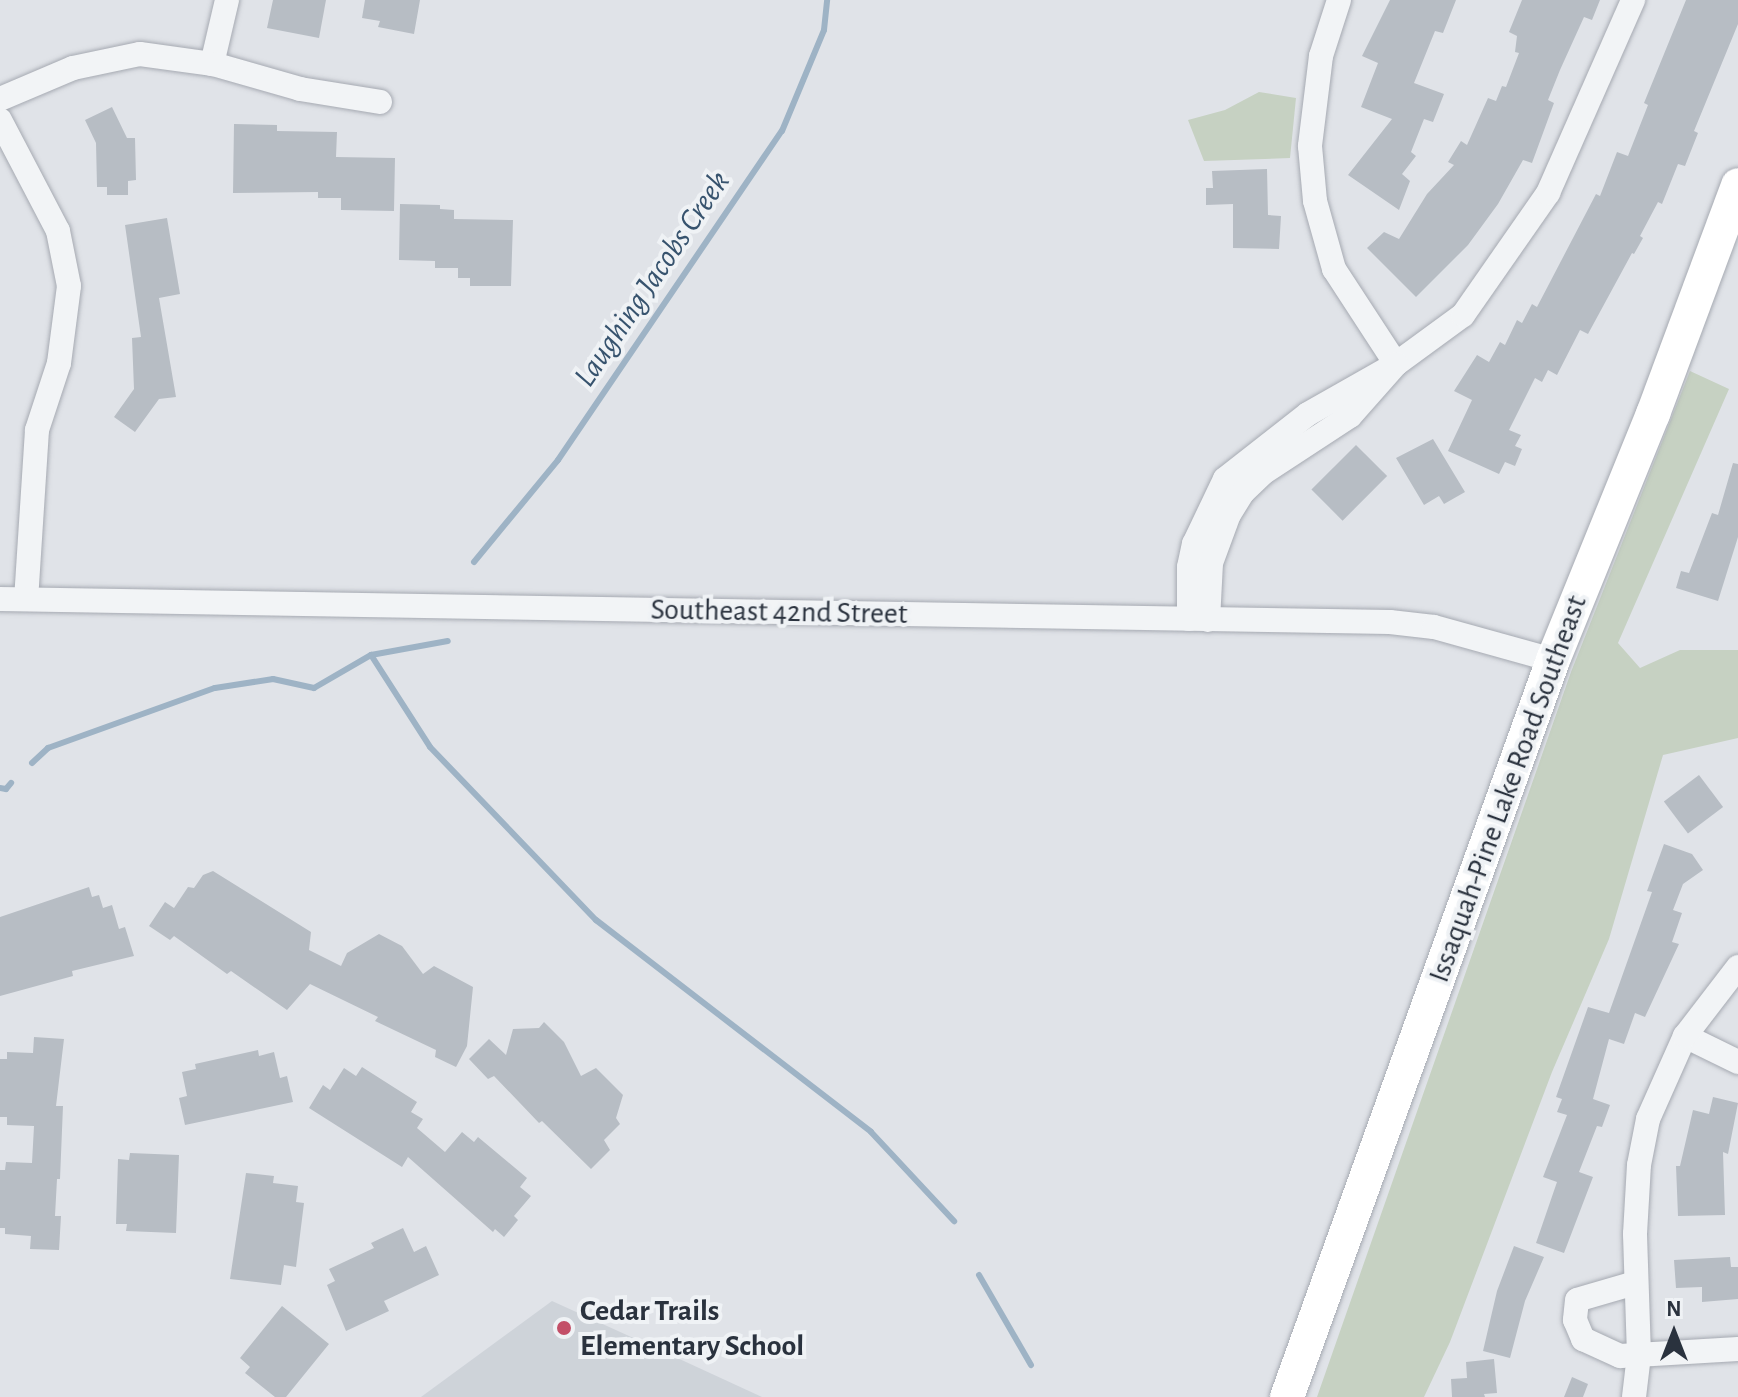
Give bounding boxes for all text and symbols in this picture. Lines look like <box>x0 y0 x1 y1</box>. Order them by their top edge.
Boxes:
water label: Laughing Jacobs Creek <box>566 164 738 394</box>
street label: Issaquah-Pine Lake Road Southeast <box>1421 591 1595 987</box>
street label: Southeast 42nd Street <box>650 592 908 632</box>
place label: Cedar Trails Elementary School <box>580 1293 804 1364</box>
north arrow <box>1634 1293 1714 1373</box>
text: N <box>1666 1298 1682 1320</box>
marker: Cedar Trails Elementary School <box>555 1319 573 1337</box>

